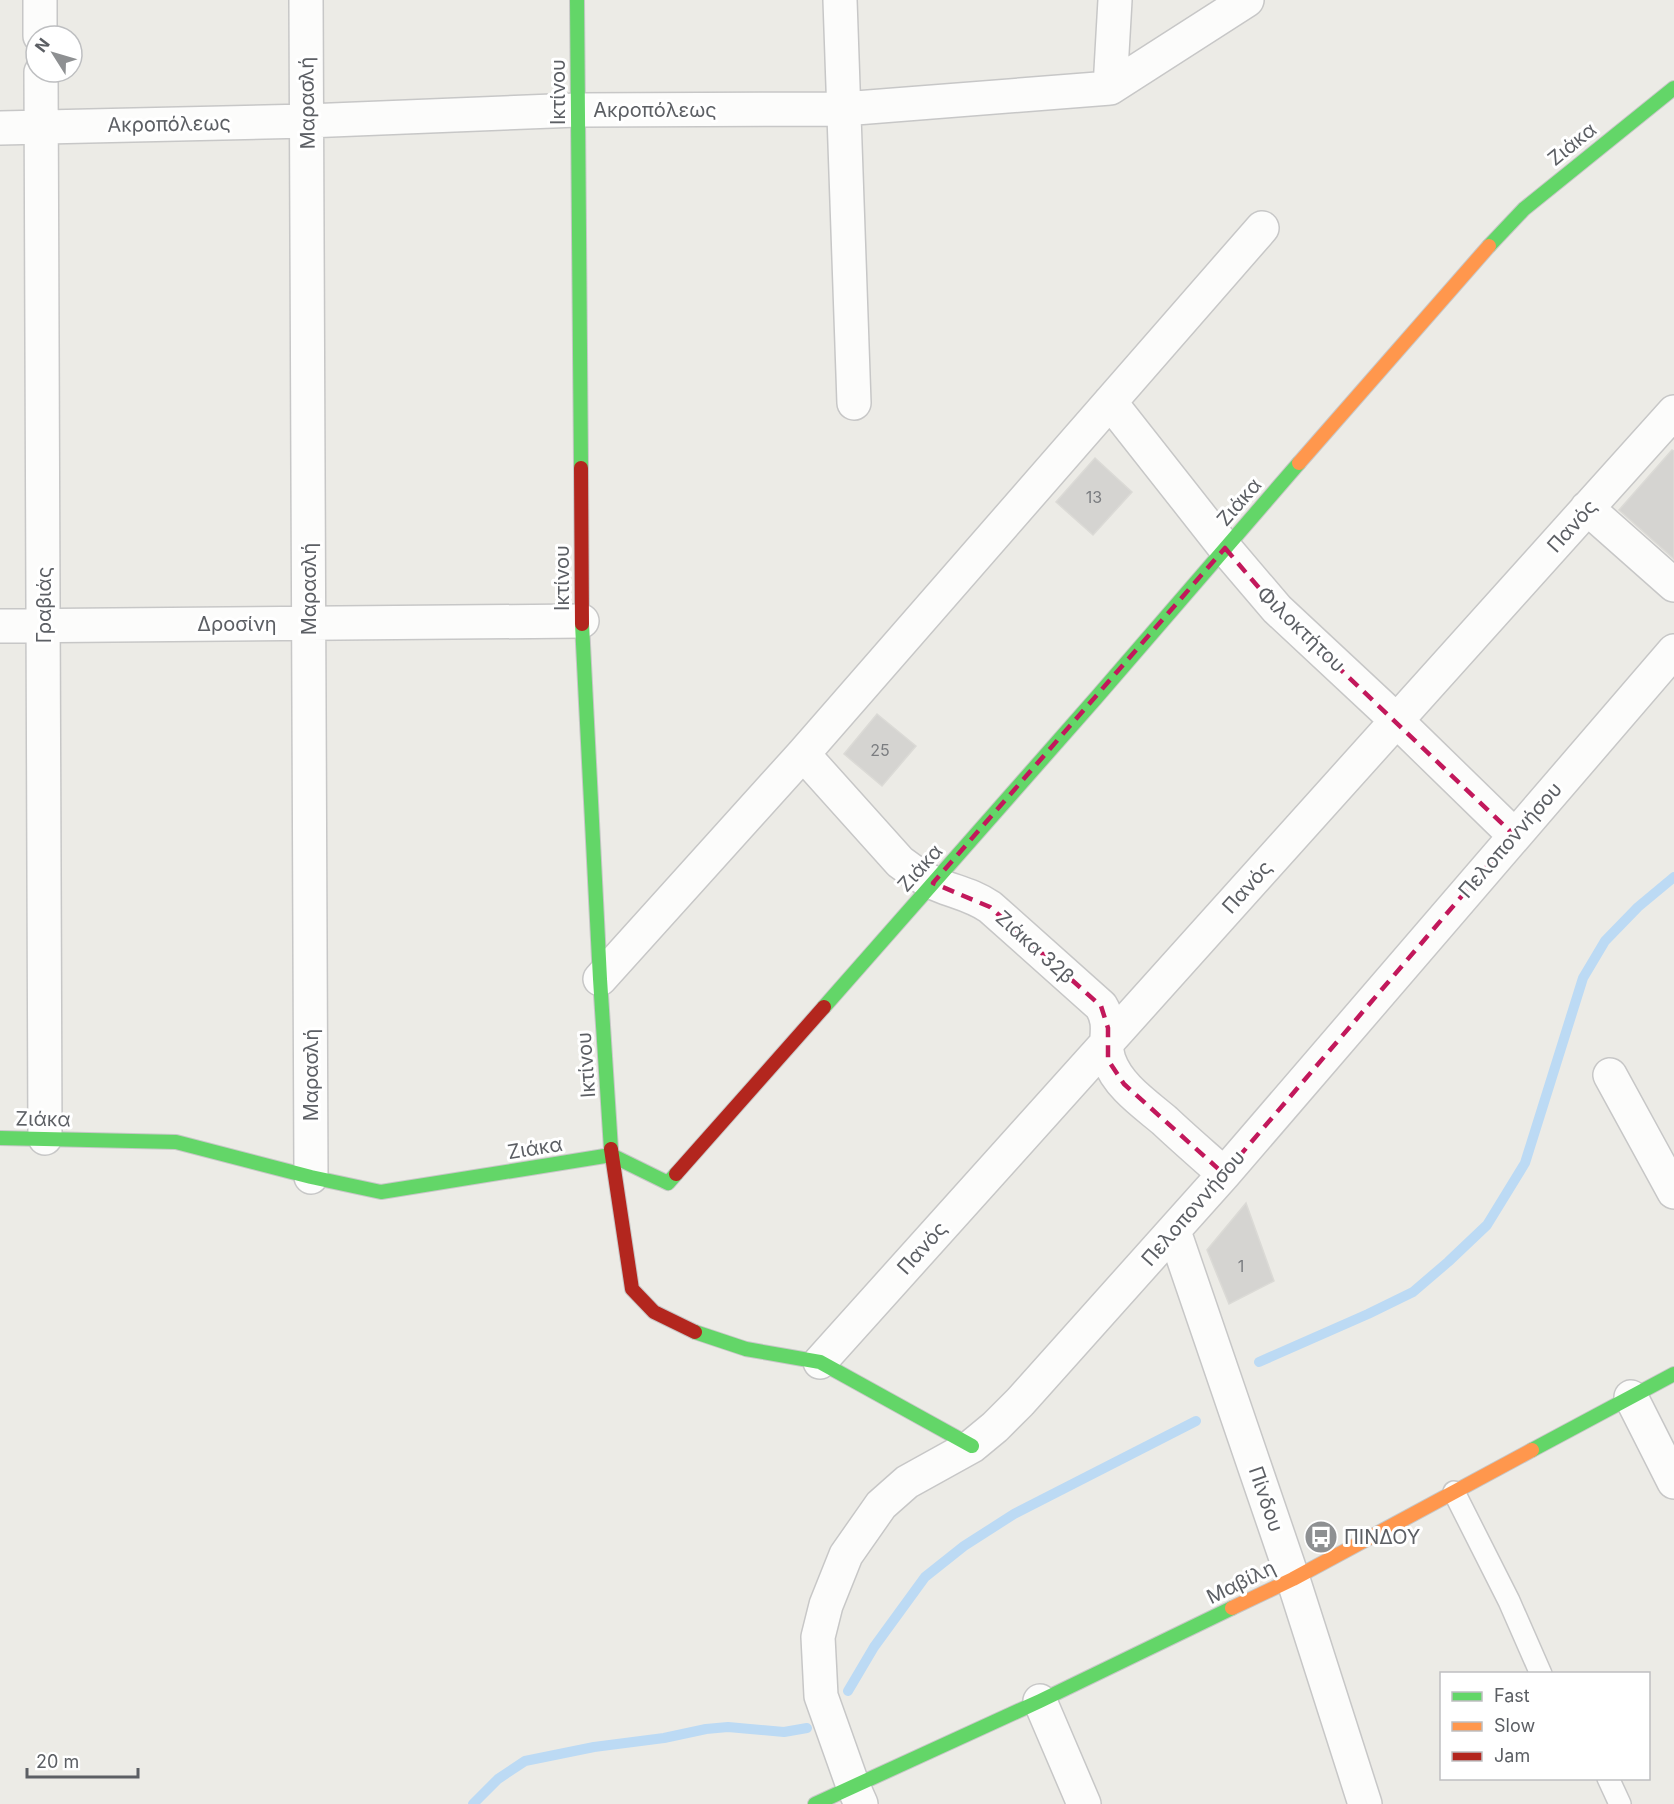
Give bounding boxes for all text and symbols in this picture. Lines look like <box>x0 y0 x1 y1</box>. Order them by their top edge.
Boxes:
north arrow <box>24 24 84 84</box>
text: N <box>30 34 54 56</box>
street label: Μαρασλή <box>294 56 320 150</box>
street label: Ικτίνου <box>546 59 570 125</box>
street label: Ακροπόλεως <box>593 98 717 122</box>
street label: Ακροπόλεως <box>107 111 231 137</box>
street label: Ζιάκα <box>1543 117 1601 171</box>
street label: Ζιάκα <box>1212 473 1266 531</box>
house number: 13 <box>1086 487 1102 507</box>
street label: Πανός <box>1542 495 1602 557</box>
street label: Μαρασλή <box>297 543 321 635</box>
street label: Ικτίνου <box>550 545 574 611</box>
street label: Γραβιάς <box>32 567 56 643</box>
street label: Φιλοκτήτου <box>1252 581 1350 677</box>
street label: Δροσίνη <box>197 612 277 636</box>
house number: 25 <box>870 740 890 760</box>
street label: Πελοποννήσου <box>1453 777 1567 903</box>
street label: Ζιάκα <box>893 839 947 897</box>
street label: Πανός <box>1217 856 1277 918</box>
street label: Ζιάκα 32β <box>991 906 1079 988</box>
street label: Μαρασλή <box>299 1029 323 1121</box>
street label: Ικτίνου <box>572 1031 600 1099</box>
street label: Ζιάκα <box>15 1107 71 1131</box>
street label: Ζιάκα <box>506 1132 564 1164</box>
street label: Πελοποννήσου <box>1136 1145 1250 1271</box>
street label: Πανός <box>892 1217 952 1279</box>
house number: 1 <box>1238 1256 1244 1276</box>
street label: Πίνδου <box>1244 1463 1288 1535</box>
bus stop icon: ΠΙΝΔΟΥ <box>1303 1519 1339 1555</box>
place label: ΠΙΝΔΟΥ <box>1344 1525 1421 1549</box>
street label: Μαβίλη <box>1203 1555 1279 1609</box>
legend <box>1440 1672 1650 1780</box>
text: Fast <box>1494 1685 1530 1706</box>
text: Slow <box>1494 1715 1535 1736</box>
scale bar <box>27 1741 138 1779</box>
text: Jam <box>1494 1745 1530 1766</box>
text: 20 m <box>36 1751 79 1772</box>

